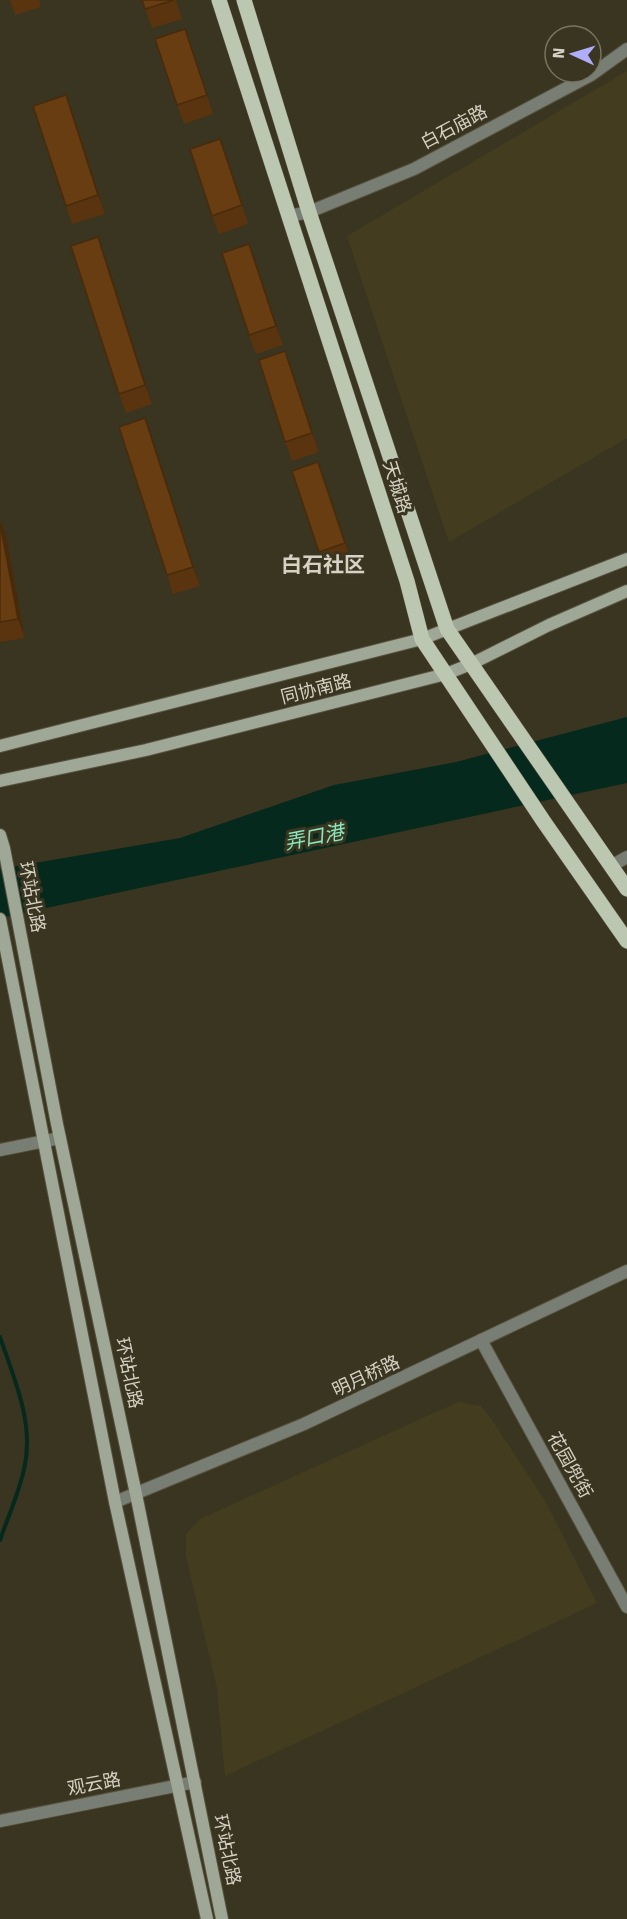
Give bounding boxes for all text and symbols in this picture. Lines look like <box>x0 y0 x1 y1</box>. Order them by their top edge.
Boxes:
north arrow <box>543 24 603 84</box>
text: N <box>549 47 568 59</box>
street label: 白石庙路 <box>417 100 491 154</box>
street label: 天城路 <box>378 458 416 516</box>
district label: 白石社区 <box>281 552 365 578</box>
street label: 同协南路 <box>278 670 354 708</box>
water label: 弄口港 <box>282 819 349 855</box>
street label: 环站北路 <box>14 860 50 934</box>
street label: 环站北路 <box>111 1335 147 1411</box>
street label: 明月桥路 <box>329 1351 403 1401</box>
street label: 花园兜街 <box>543 1428 597 1502</box>
street label: 观云路 <box>65 1768 123 1800</box>
street label: 环站北路 <box>209 1812 245 1888</box>

